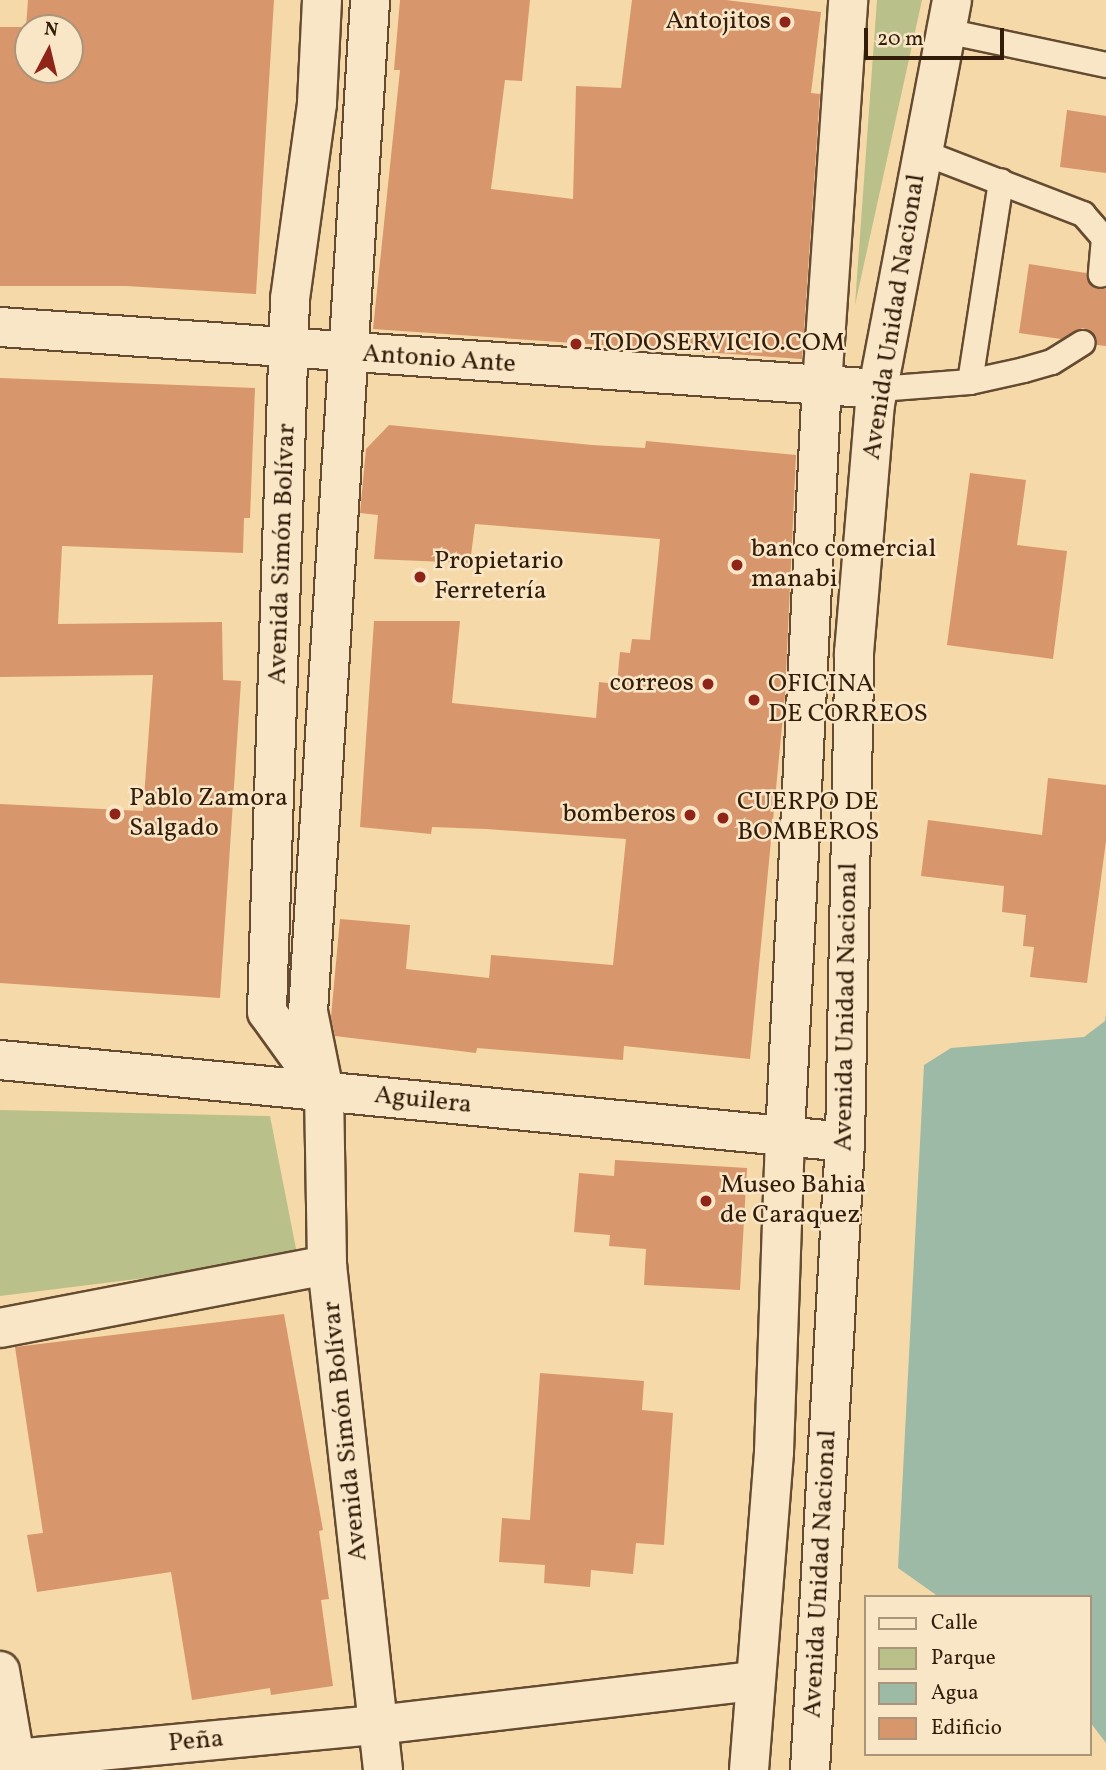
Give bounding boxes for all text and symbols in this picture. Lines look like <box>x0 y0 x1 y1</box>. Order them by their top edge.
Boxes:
place label: Antojitos <box>665 6 771 38</box>
north arrow <box>14 14 84 84</box>
marker: Antojitos <box>777 14 793 30</box>
scale bar <box>868 14 1008 58</box>
text: N <box>43 16 60 44</box>
text: 20 m <box>877 25 923 54</box>
street label: Avenida Unidad Nacional <box>857 172 933 462</box>
place label: TODOSERVICIO.COM <box>590 328 845 360</box>
marker: TODOSERVICIO.COM <box>568 336 584 352</box>
street label: Antonio Ante <box>361 339 517 381</box>
street label: Avenida Simón Bolívar <box>263 423 303 685</box>
place label: banco comercial manabi <box>751 534 936 596</box>
place label: Propietario Ferretería <box>434 546 564 608</box>
marker: banco comercial manabi <box>729 557 745 573</box>
marker: Propietario Ferretería <box>412 569 428 585</box>
place label: correos <box>609 668 694 700</box>
place label: OFICINA DE CORREOS <box>768 669 928 730</box>
marker: correos <box>700 676 716 692</box>
marker: OFICINA DE CORREOS <box>746 692 762 708</box>
place label: Pablo Zamora Salgado <box>129 783 288 844</box>
place label: CUERPO DE BOMBEROS <box>737 787 879 848</box>
place label: bomberos <box>563 799 676 831</box>
marker: Pablo Zamora Salgado <box>107 806 123 822</box>
marker: bomberos <box>682 807 698 823</box>
marker: CUERPO DE BOMBEROS <box>715 810 731 826</box>
street label: Avenida Unidad Nacional <box>829 862 865 1152</box>
street label: Aguilera <box>373 1080 473 1122</box>
place label: Museo Bahia de Caraquez <box>720 1170 866 1232</box>
marker: Museo Bahia de Caraquez <box>698 1193 714 1209</box>
street label: Avenida Simón Bolívar <box>317 1299 375 1563</box>
street label: Avenida Unidad Nacional <box>798 1429 844 1719</box>
legend <box>864 1595 1092 1756</box>
text: Calle <box>931 1609 978 1638</box>
text: Parque <box>931 1644 996 1673</box>
text: Agua <box>931 1679 979 1708</box>
text: Edificio <box>931 1714 1002 1743</box>
street label: Peña <box>167 1724 225 1760</box>

